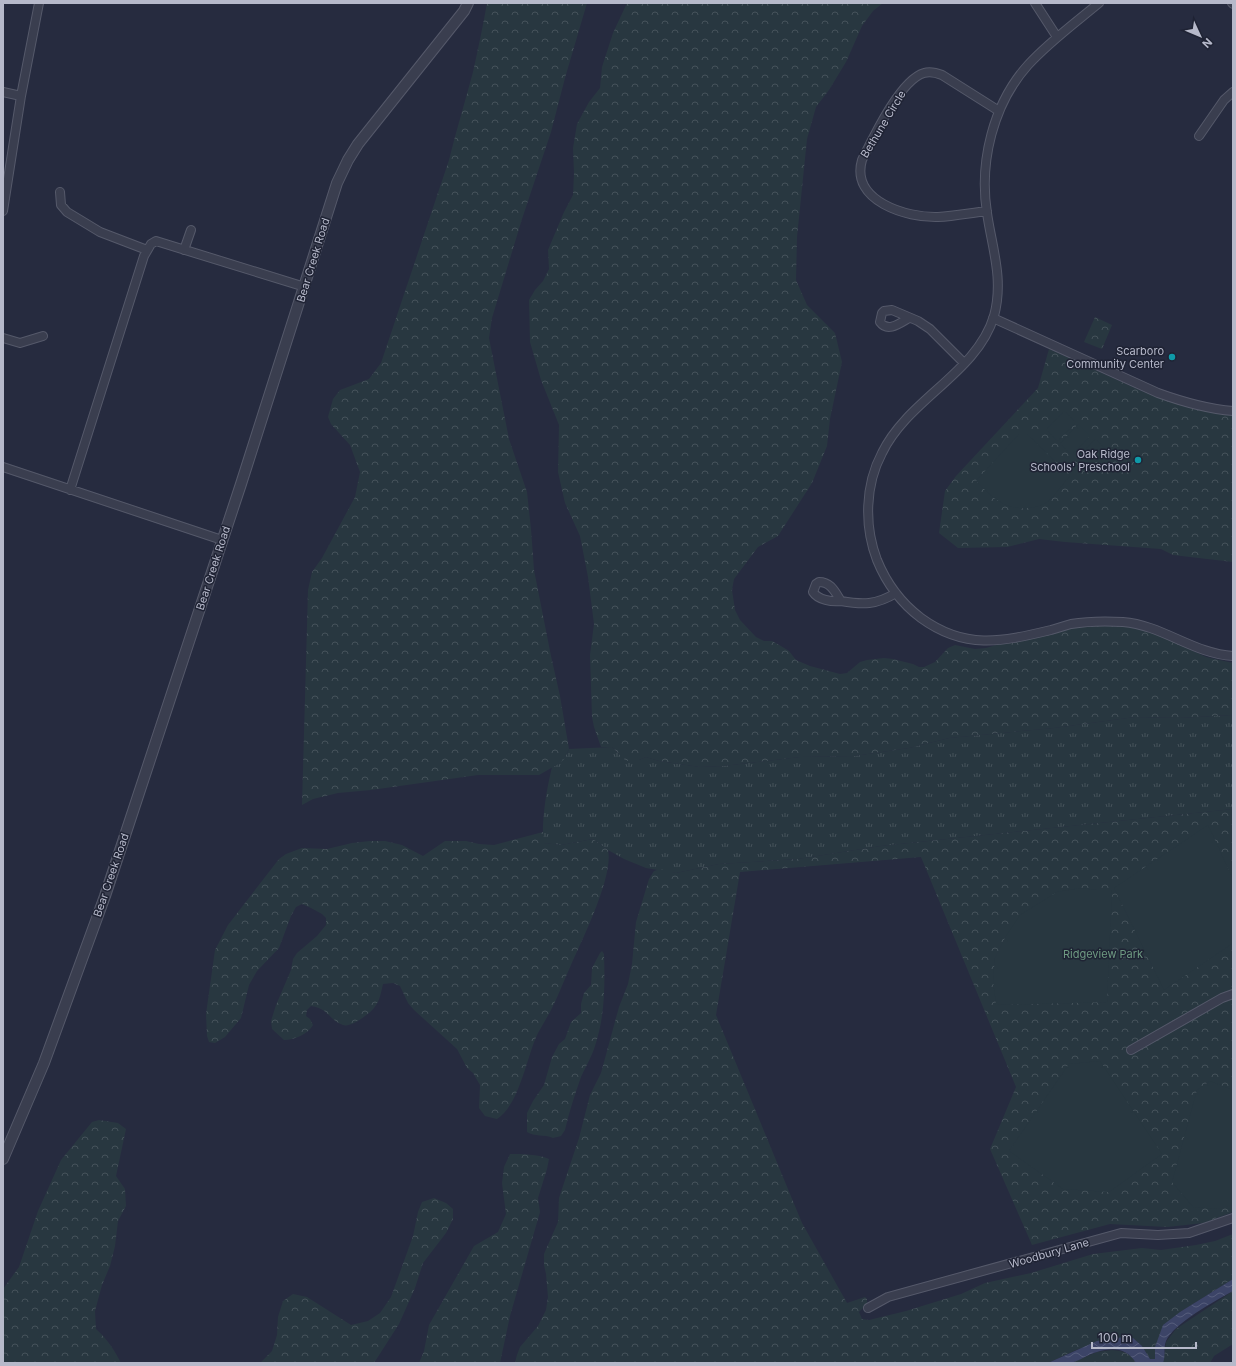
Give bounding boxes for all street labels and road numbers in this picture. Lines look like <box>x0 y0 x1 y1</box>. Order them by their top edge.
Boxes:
street label: Bethune Circle <box>857 88 909 160</box>
street label: Bear Creek Road <box>293 216 333 304</box>
street label: Bear Creek Road <box>193 524 233 612</box>
street label: Bear Creek Road <box>90 831 132 919</box>
street label: Woodbury Lane <box>1007 1235 1091 1271</box>

